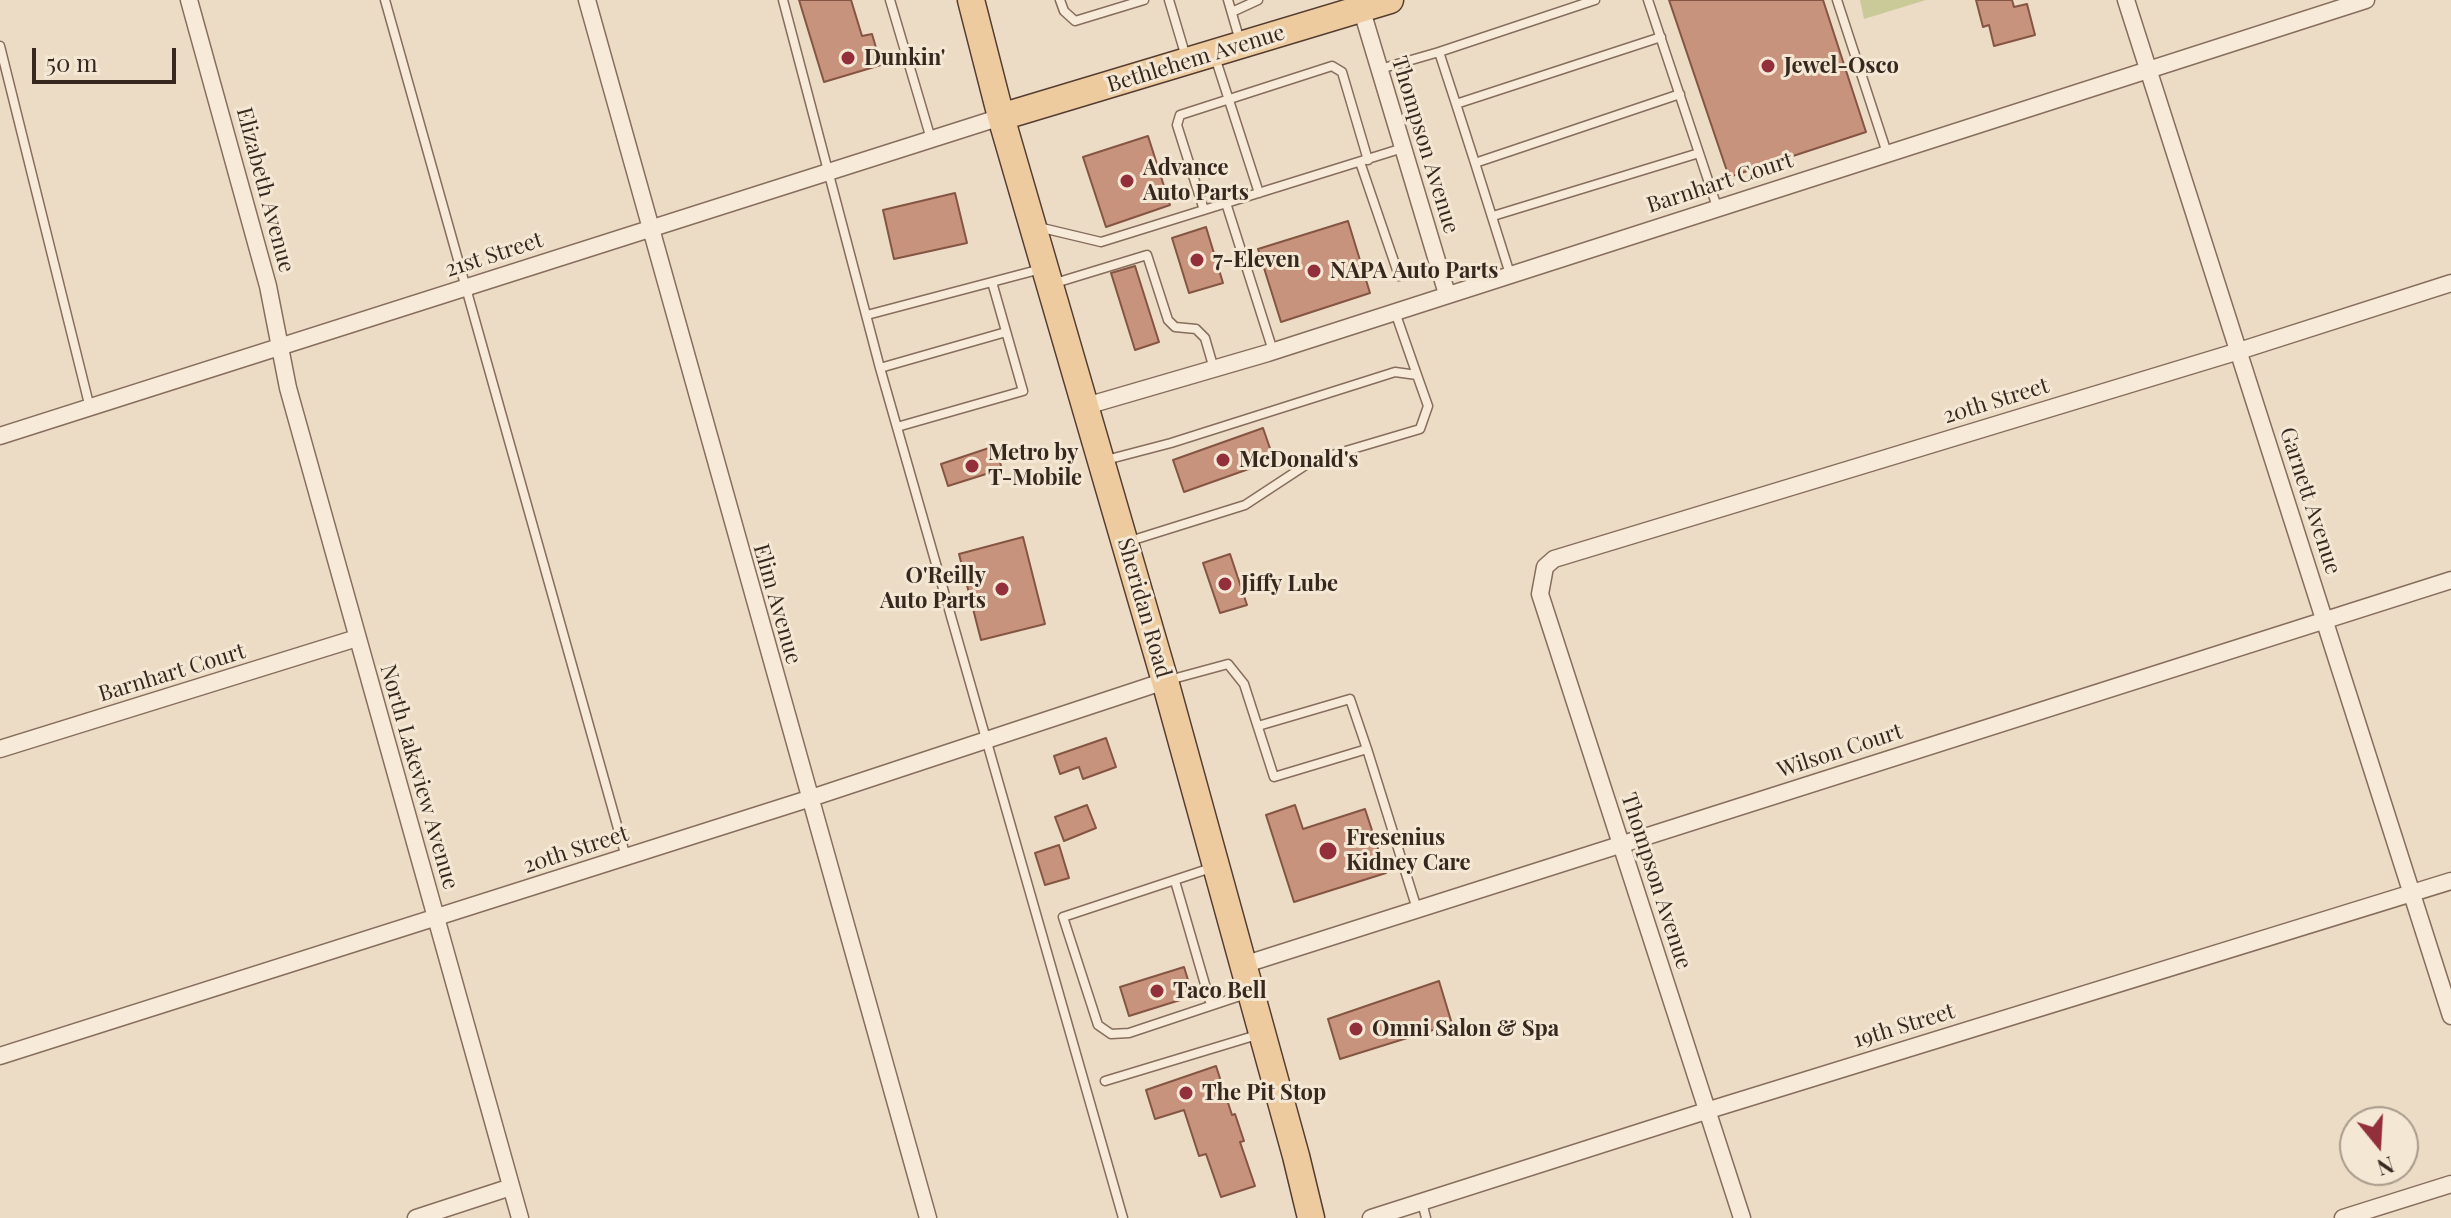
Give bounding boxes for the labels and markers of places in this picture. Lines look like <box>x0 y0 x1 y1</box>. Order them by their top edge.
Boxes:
place label: Dunkin' <box>864 45 945 71</box>
marker: Dunkin' <box>839 49 857 67</box>
place label: Jewel-Osco <box>1784 53 1899 79</box>
marker: Jewel-Osco <box>1759 57 1777 75</box>
place label: Advance Auto Parts <box>1143 155 1249 206</box>
marker: Advance Auto Parts <box>1118 172 1136 190</box>
place label: 7-Eleven <box>1213 247 1300 273</box>
marker: 7-Eleven <box>1188 251 1206 269</box>
place label: NAPA Auto Parts <box>1330 258 1498 284</box>
marker: NAPA Auto Parts <box>1305 262 1323 280</box>
place label: Metro by T-Mobile <box>988 440 1082 492</box>
place label: McDonald's <box>1239 447 1358 473</box>
marker: McDonald's <box>1214 451 1232 469</box>
marker: Metro by T-Mobile <box>963 457 981 475</box>
place label: O'Reilly Auto Parts <box>880 563 986 614</box>
place label: Jiffy Lube <box>1241 571 1338 597</box>
marker: Jiffy Lube <box>1216 575 1234 593</box>
marker: O'Reilly Auto Parts <box>993 580 1011 598</box>
place label: Fresenius Kidney Care <box>1346 825 1471 876</box>
marker: Fresenius Kidney Care <box>1317 840 1339 862</box>
place label: Taco Bell <box>1173 978 1267 1004</box>
marker: Taco Bell <box>1148 982 1166 1000</box>
place label: Omni Salon & Spa <box>1372 1016 1559 1042</box>
marker: Omni Salon & Spa <box>1347 1020 1365 1038</box>
place label: The Pit Stop <box>1202 1080 1326 1106</box>
marker: The Pit Stop <box>1177 1084 1195 1102</box>

